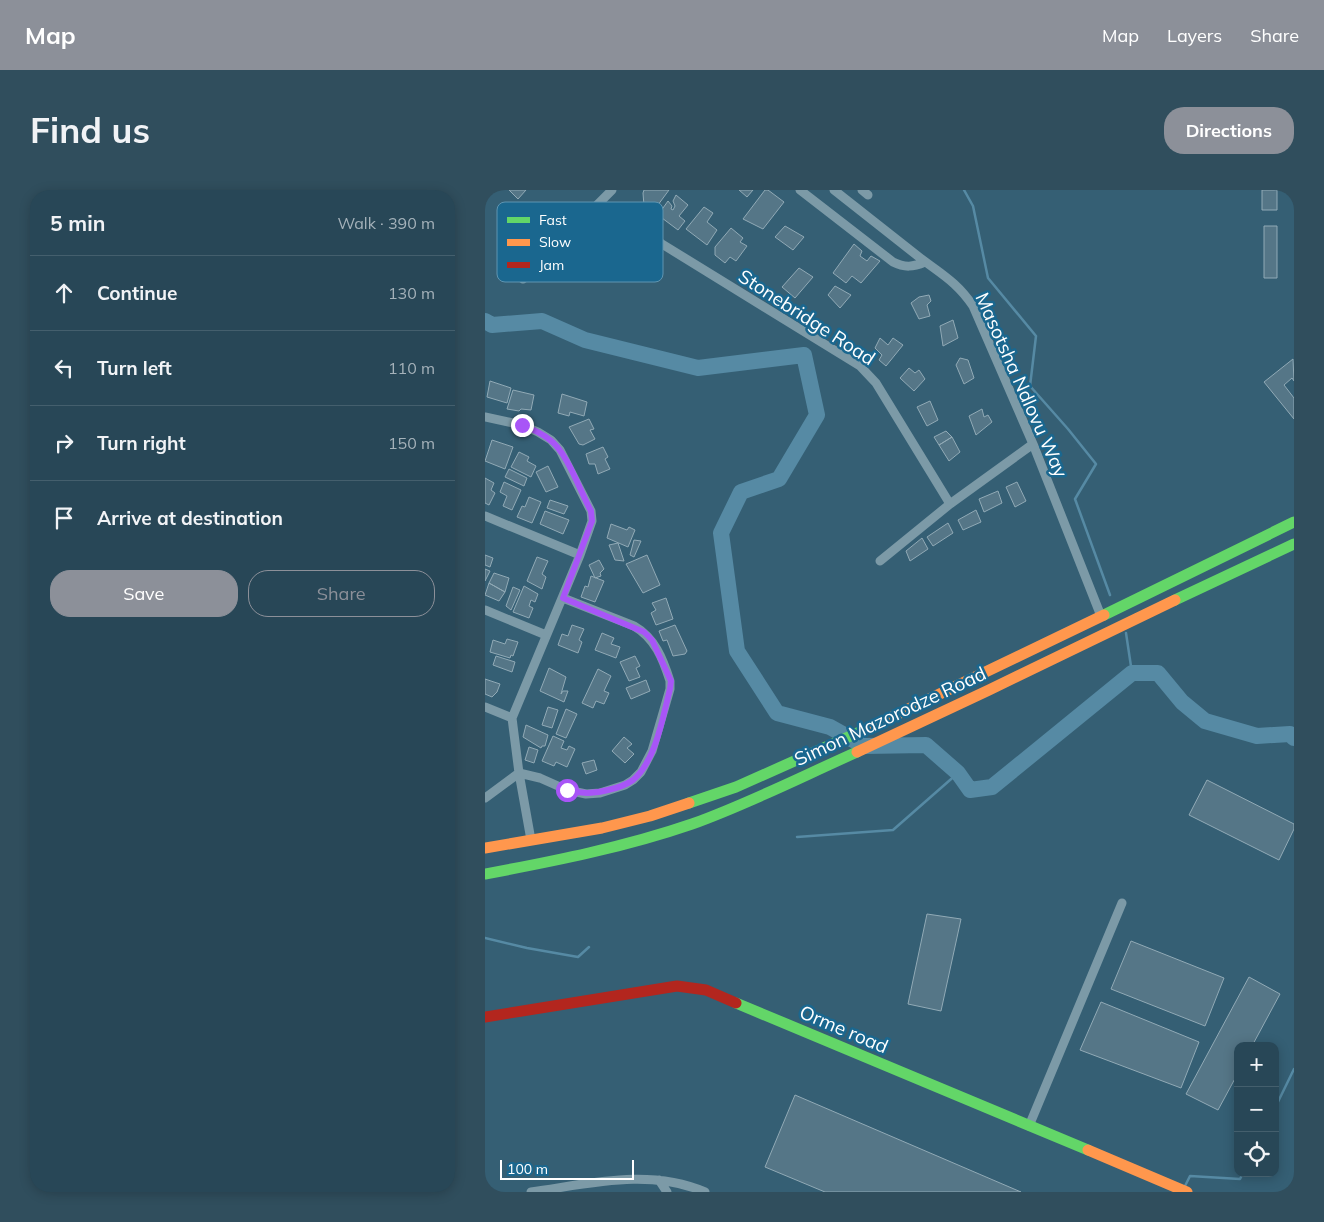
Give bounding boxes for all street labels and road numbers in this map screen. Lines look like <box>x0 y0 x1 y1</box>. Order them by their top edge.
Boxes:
street label: Stonebridge Road <box>734 264 880 370</box>
street label: Masotsha Ndlovu Way <box>970 289 1074 481</box>
street label: Simon Mazorodze Road <box>790 661 990 771</box>
street label: Orme road <box>796 1000 892 1058</box>

